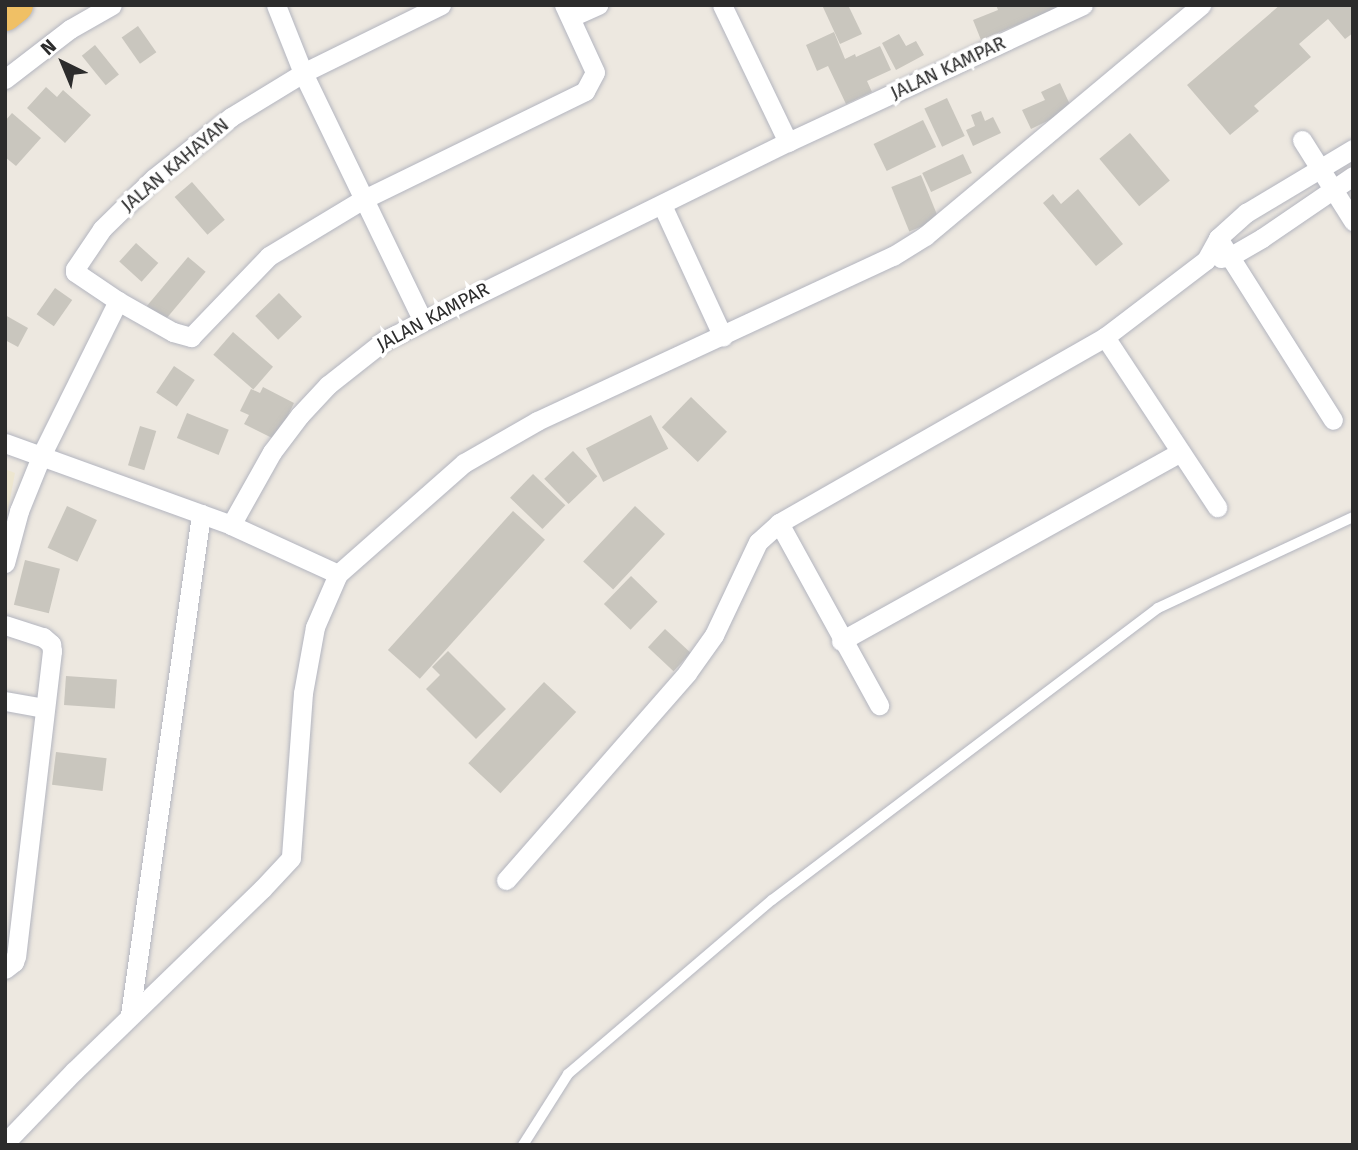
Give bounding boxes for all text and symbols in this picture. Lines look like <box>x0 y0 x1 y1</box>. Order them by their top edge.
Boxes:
north arrow <box>28 28 98 98</box>
street label: JALAN KAMPAR <box>887 31 1009 105</box>
text: N <box>36 35 61 60</box>
street label: JALAN KAHAYAN <box>117 113 233 217</box>
street label: JALAN KAMPAR <box>373 278 493 356</box>

